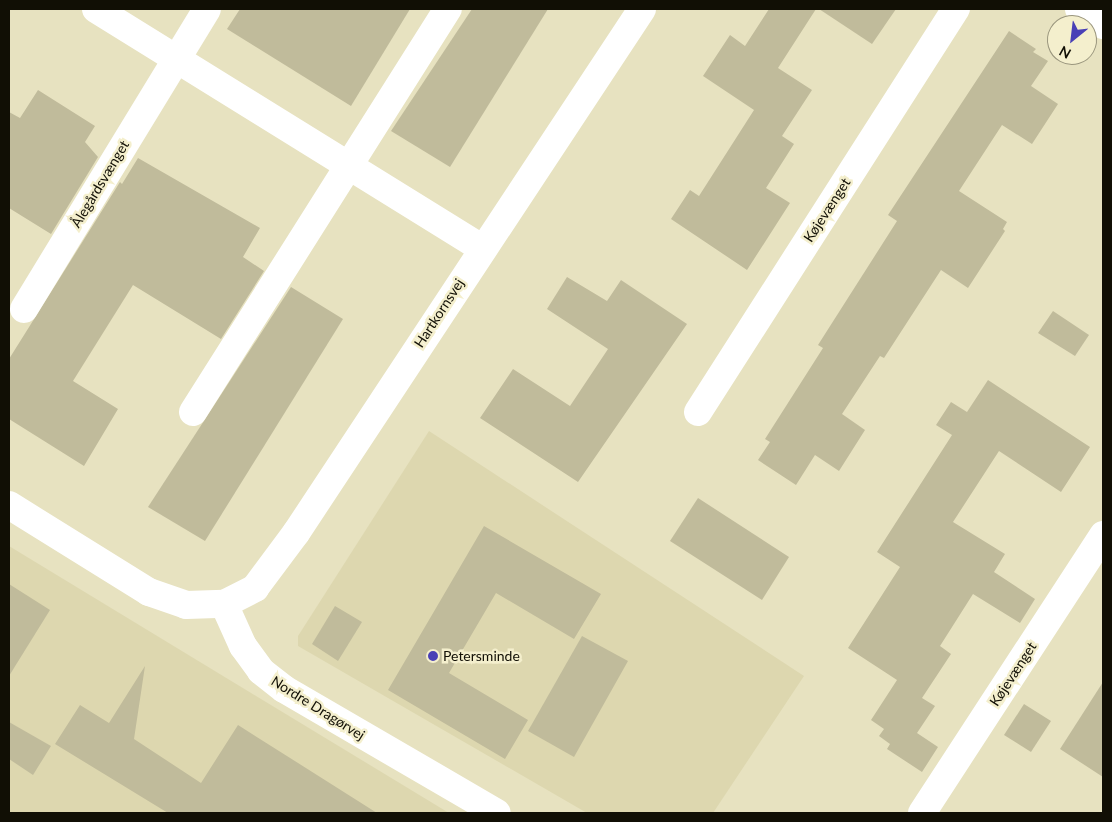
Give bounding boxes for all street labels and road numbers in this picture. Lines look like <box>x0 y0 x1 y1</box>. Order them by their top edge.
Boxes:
street label: Ålegårdsvænget <box>67 137 133 231</box>
street label: Køjevænget <box>800 175 854 245</box>
street label: Hartkornsvej <box>410 275 468 351</box>
street label: Køjevænget <box>986 639 1040 709</box>
street label: Nordre Dragørvej <box>268 672 368 744</box>

